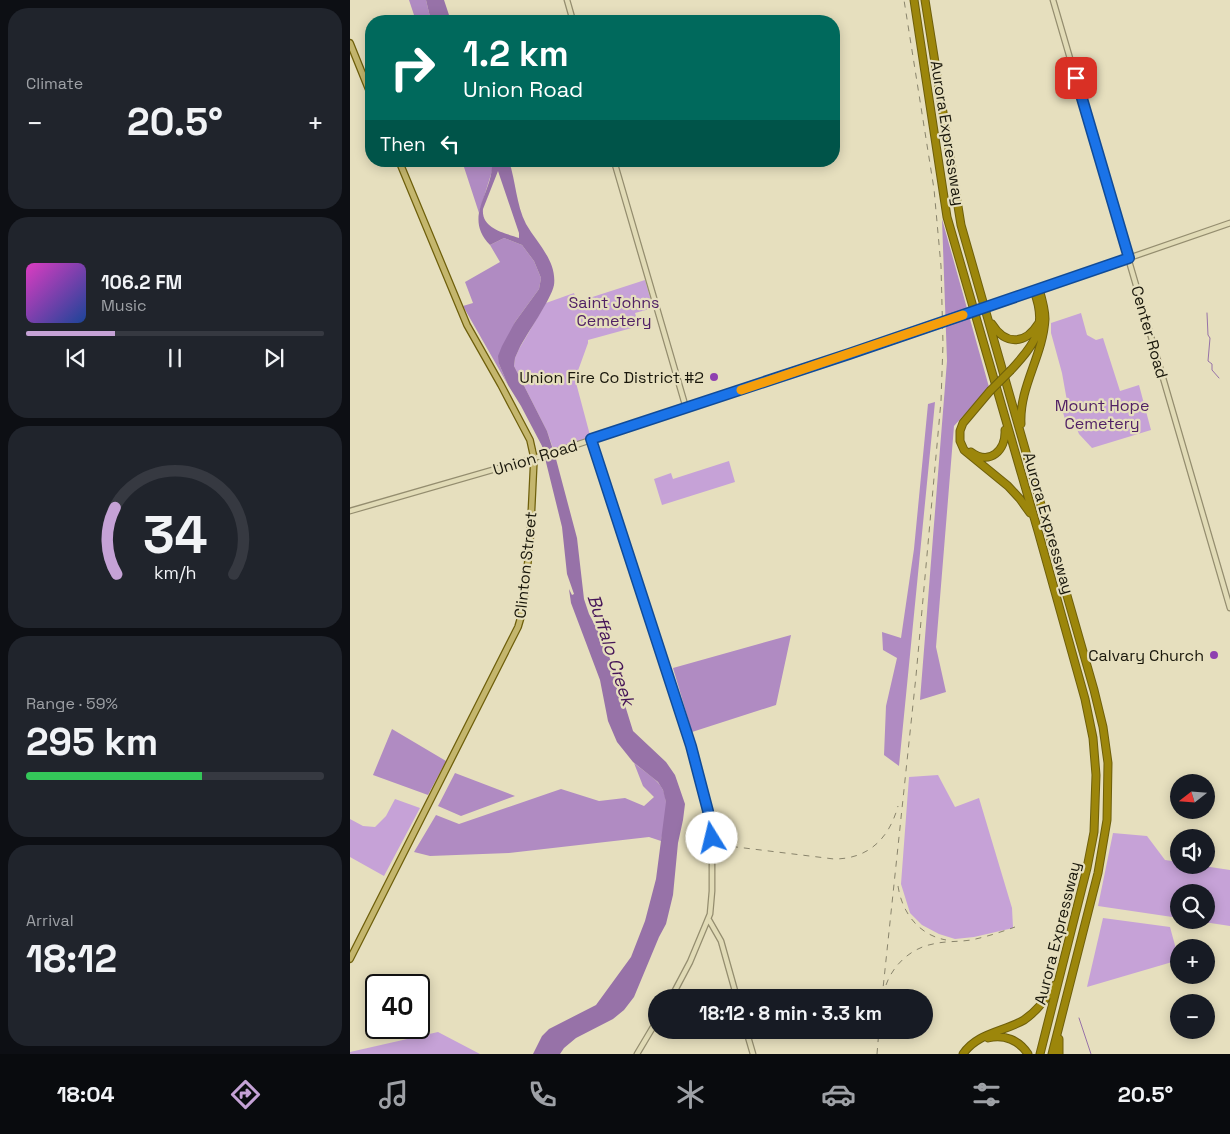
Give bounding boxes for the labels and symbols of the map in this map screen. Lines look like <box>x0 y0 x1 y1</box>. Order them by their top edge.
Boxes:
pin <box>1055 57 1097 99</box>
street label: Aurora Expressway <box>926 59 969 207</box>
street label: Center Road <box>1126 283 1173 381</box>
park label: Saint Johns Cemetery <box>569 292 660 331</box>
place label: Union Fire Co District #2 <box>519 367 704 388</box>
marker: Union Fire Co District #2 <box>708 371 720 383</box>
park label: Mount Hope Cemetery <box>1055 395 1149 434</box>
street label: Union Road <box>490 435 580 480</box>
street label: Aurora Expressway <box>1018 450 1079 597</box>
street label: Clinton Street <box>509 511 542 620</box>
water label: Buffalo Creek <box>583 591 641 711</box>
place label: Calvary Church <box>1088 645 1204 666</box>
marker: Calvary Church <box>1208 649 1220 661</box>
north arrow <box>1170 774 1215 819</box>
position arrow <box>685 811 737 863</box>
street label: Aurora Expressway <box>1030 859 1085 1007</box>
speed limit sign: 40 <box>365 974 430 1039</box>

